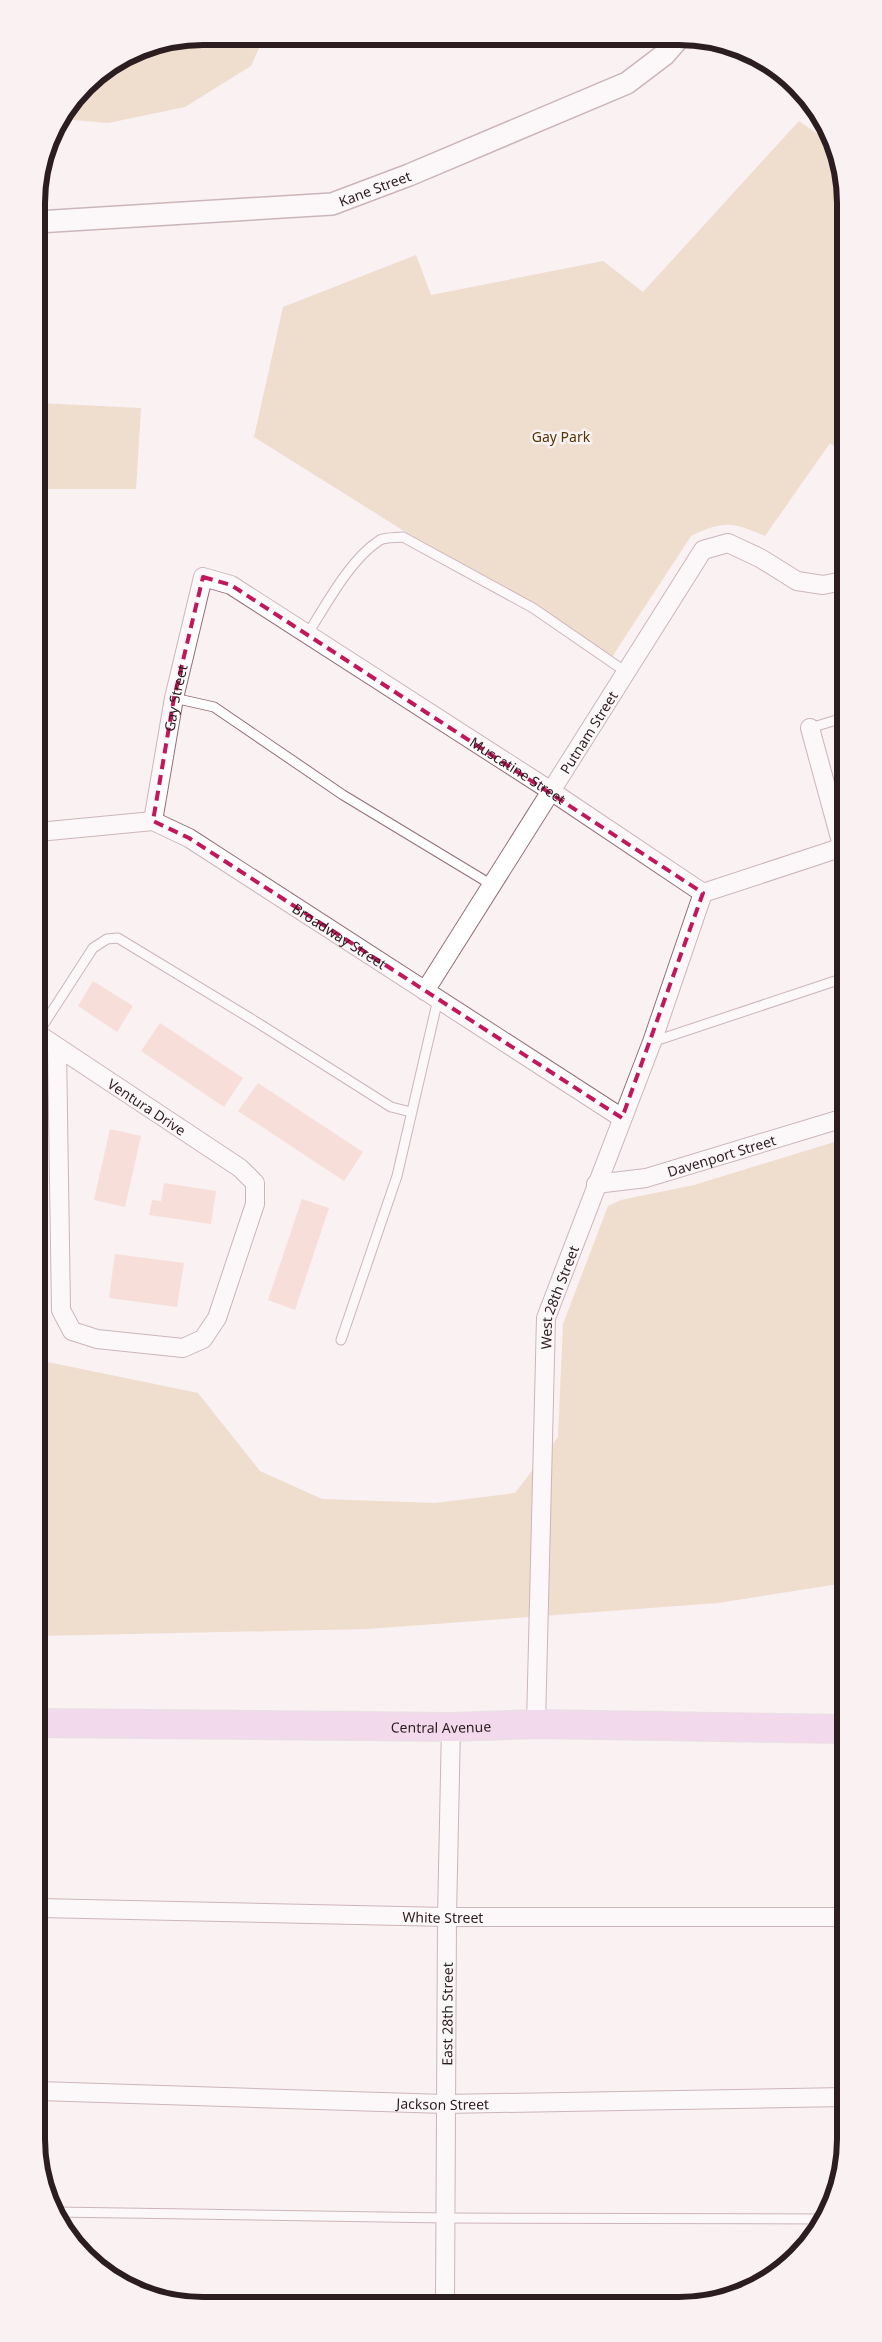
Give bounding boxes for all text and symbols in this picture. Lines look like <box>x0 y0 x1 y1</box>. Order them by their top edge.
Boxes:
street label: Kane Street <box>336 166 413 210</box>
park label: Gay Park <box>532 427 591 446</box>
street label: Gay Street <box>159 663 191 733</box>
street label: Putnam Street <box>555 687 621 777</box>
street label: Muscatine Street <box>467 732 570 808</box>
street label: Broadway Street <box>289 898 391 973</box>
street label: Ventura Drive <box>104 1074 190 1139</box>
street label: Davenport Street <box>665 1130 778 1181</box>
street label: West 28th Street <box>536 1243 583 1350</box>
street label: Central Avenue <box>391 1716 492 1736</box>
street label: White Street <box>402 1907 483 1927</box>
street label: East 28th Street <box>437 1962 456 2066</box>
street label: Jackson Street <box>394 2093 489 2114</box>

